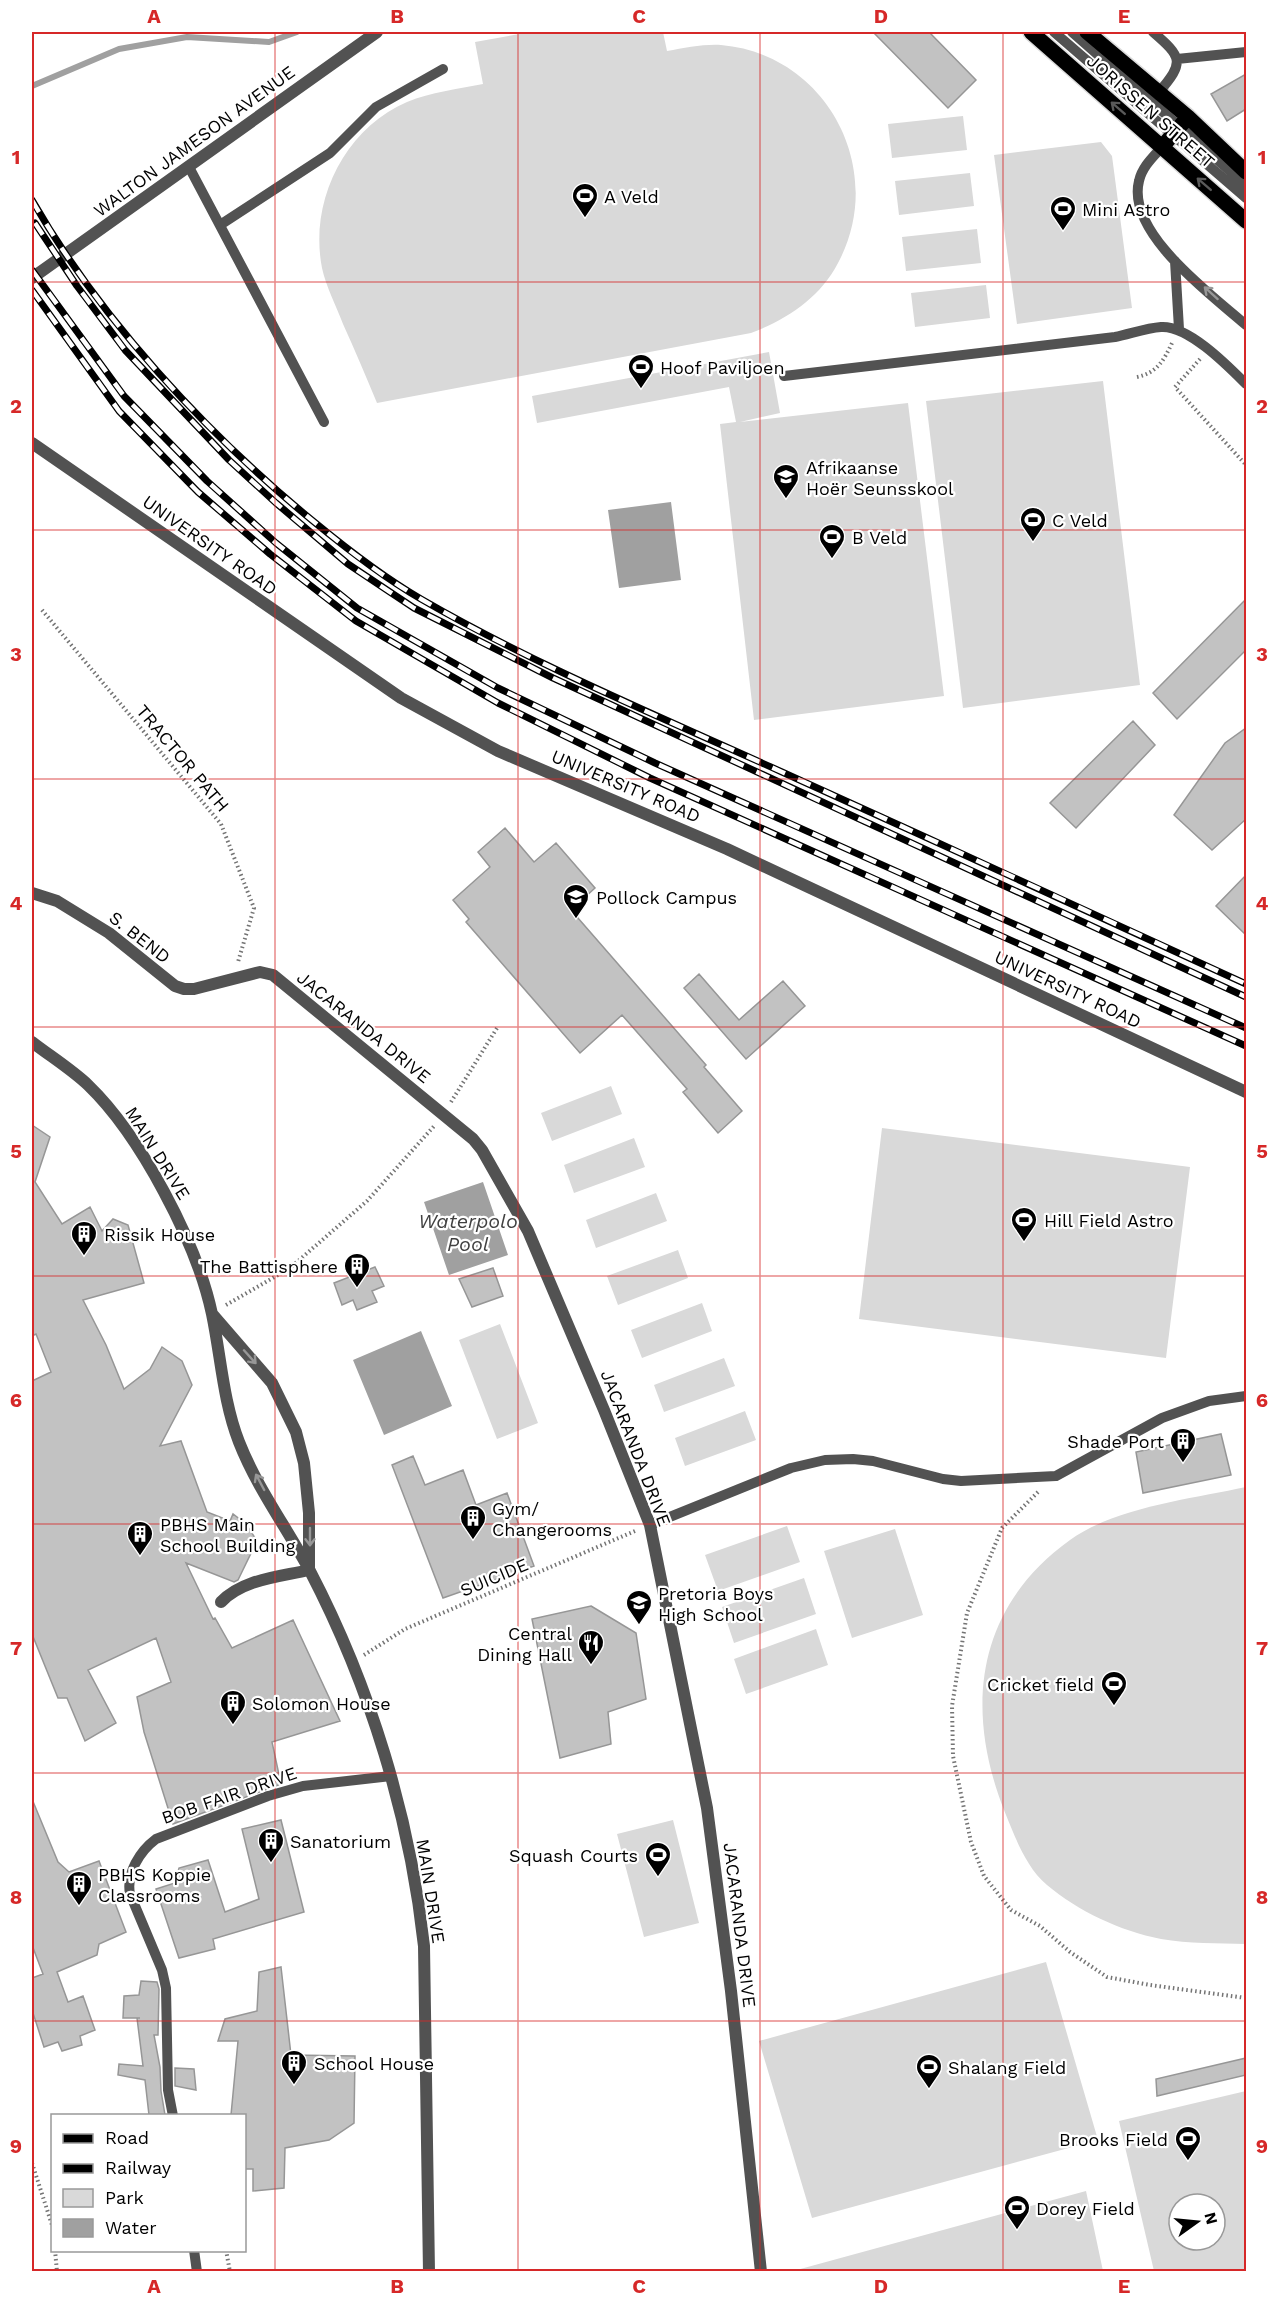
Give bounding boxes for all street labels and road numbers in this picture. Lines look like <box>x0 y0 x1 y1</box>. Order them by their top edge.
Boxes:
street label: JORISSEN STREET <box>1083 50 1219 172</box>
street label: WALTON JAMESON AVENUE <box>89 61 299 221</box>
street label: UNIVERSITY ROAD <box>139 491 281 599</box>
street label: TRACTOR PATH <box>132 700 234 816</box>
street label: UNIVERSITY ROAD <box>548 745 704 827</box>
street label: S. BEND <box>105 907 175 967</box>
street label: UNIVERSITY ROAD <box>991 946 1145 1032</box>
street label: JACARANDA DRIVE <box>293 967 435 1087</box>
street label: MAIN DRIVE <box>121 1103 195 1203</box>
street label: JACARANDA DRIVE <box>596 1367 676 1529</box>
street label: SUICIDE <box>457 1553 531 1601</box>
street label: BOB FAIR DRIVE <box>159 1762 299 1828</box>
street label: MAIN DRIVE <box>412 1837 450 1945</box>
street label: JACARANDA DRIVE <box>719 1841 761 2009</box>

